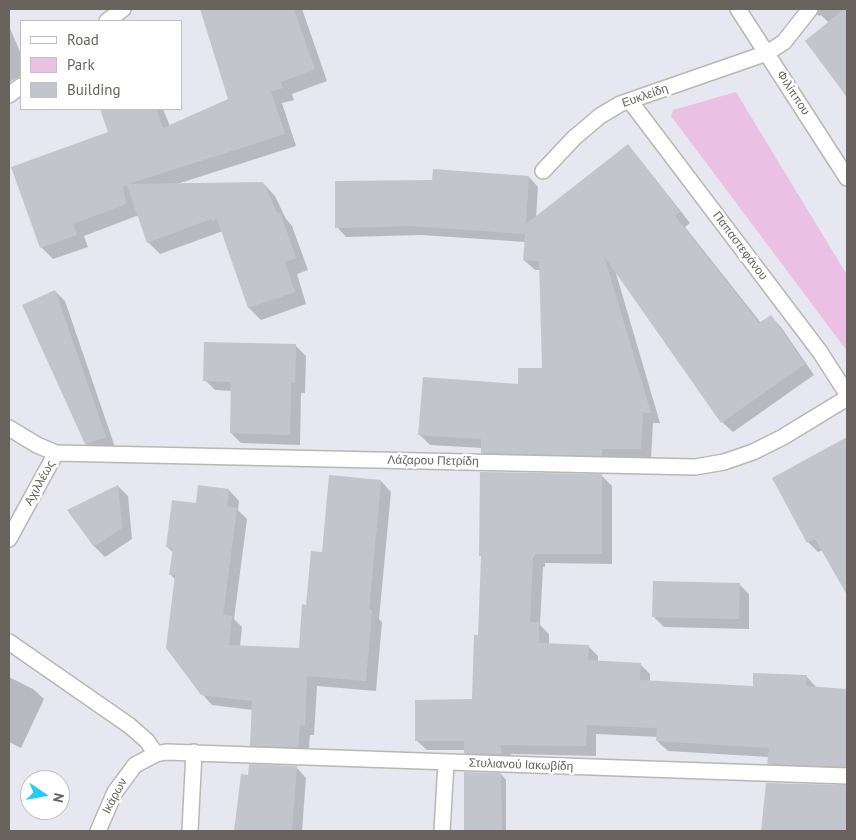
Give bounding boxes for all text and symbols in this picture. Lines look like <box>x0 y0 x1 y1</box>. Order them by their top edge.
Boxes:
legend <box>20 20 182 110</box>
text: Road <box>67 30 99 49</box>
text: Park <box>67 55 95 74</box>
street label: Φιλίππου <box>773 68 813 118</box>
text: Building <box>67 80 121 99</box>
street label: Ευκλείδη <box>620 81 670 111</box>
street label: Παπαστεφάνου <box>710 209 770 283</box>
street label: Λάζαρου Πετρίδη <box>387 453 479 469</box>
street label: Αχιλλέως <box>22 458 58 508</box>
street label: Στυλιανού Ιακωβίδη <box>468 756 574 774</box>
north arrow <box>20 770 70 820</box>
street label: Ικάρων <box>100 776 130 816</box>
text: N <box>49 792 68 804</box>

